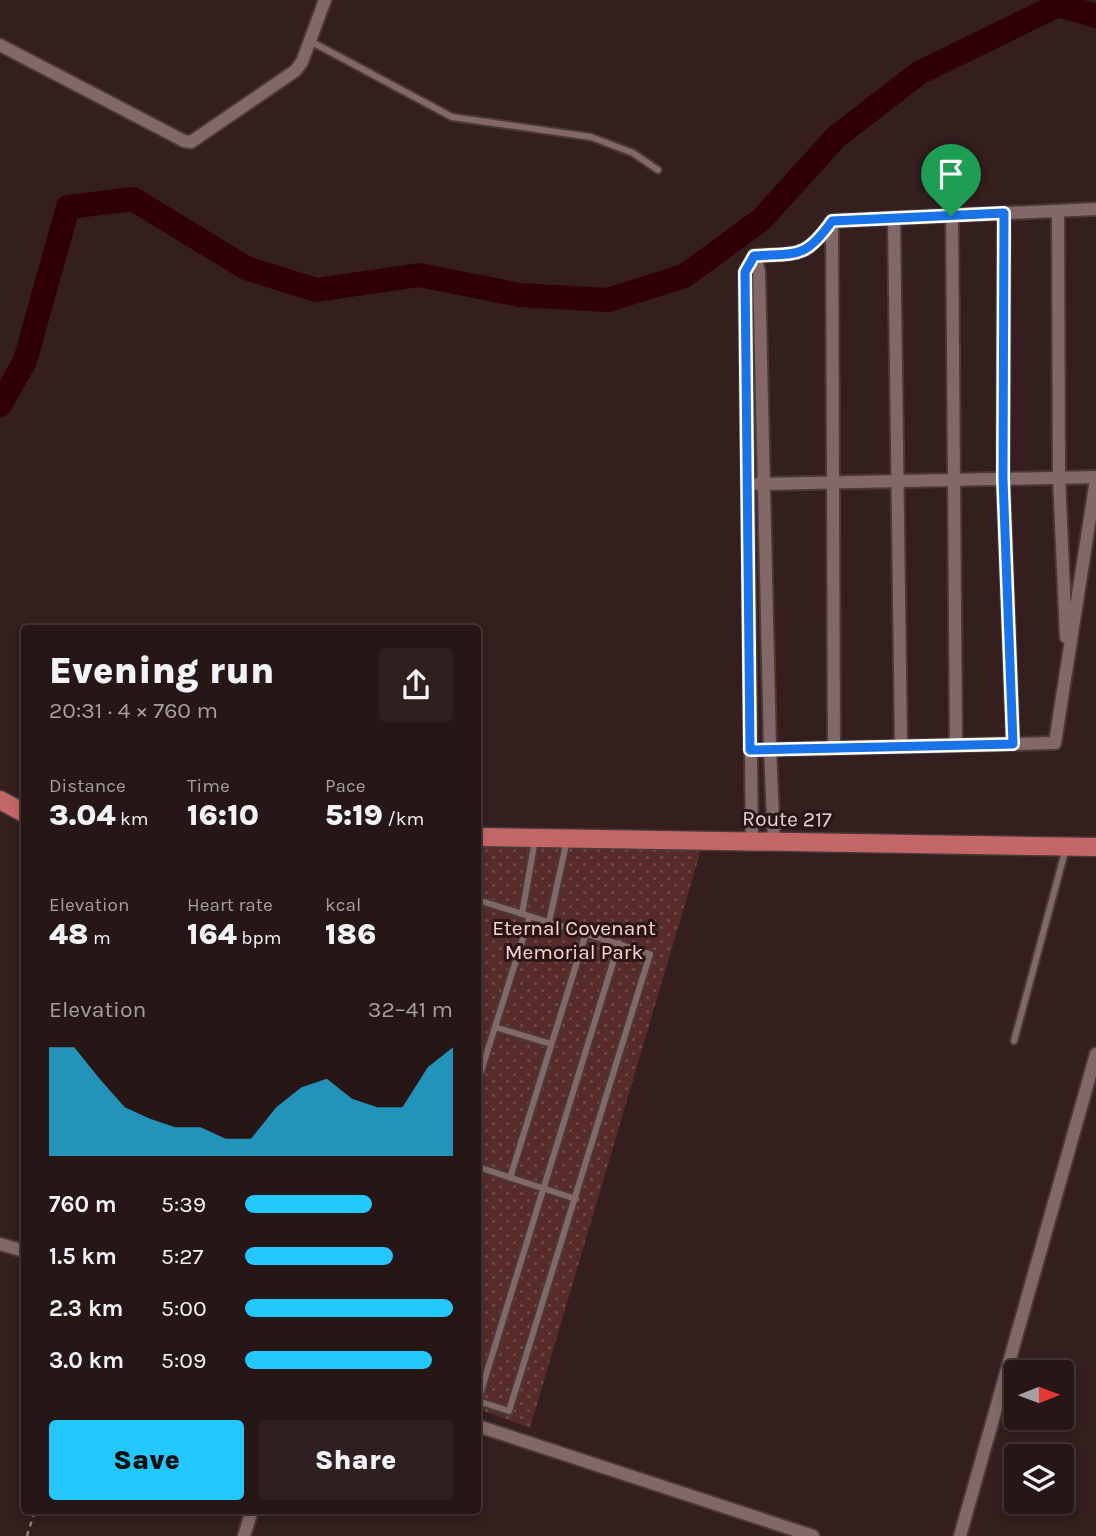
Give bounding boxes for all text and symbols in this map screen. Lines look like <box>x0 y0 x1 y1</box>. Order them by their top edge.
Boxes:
pin <box>921 144 981 216</box>
icon: arrive <box>932 155 970 193</box>
text: Evening run <box>49 648 274 693</box>
button: share <box>379 648 453 722</box>
text: 20:31 · 4 × 760 m <box>49 697 218 724</box>
text: Distance <box>49 775 126 797</box>
text: Time <box>187 775 230 797</box>
text: Pace <box>325 775 366 797</box>
text: 3.04 <box>49 797 115 833</box>
text: 16:10 <box>187 797 259 833</box>
text: 5:19 <box>325 797 383 833</box>
street label: Route 217 <box>742 806 832 832</box>
text: km <box>115 808 148 830</box>
text: /km <box>383 808 424 830</box>
text: Elevation <box>49 894 129 916</box>
text: Heart rate <box>187 894 273 916</box>
text: kcal <box>325 894 361 916</box>
text: 48 <box>49 916 88 952</box>
text: 164 <box>187 916 237 952</box>
text: 186 <box>325 916 376 952</box>
park label: Eternal Covenant Memorial Park <box>492 916 656 964</box>
text: m <box>88 927 111 949</box>
text: bpm <box>237 927 281 949</box>
text: Elevation <box>49 996 146 1023</box>
text: 32–41 m <box>368 996 453 1023</box>
text: 760 m <box>49 1191 117 1218</box>
text: 5:39 <box>161 1191 206 1218</box>
text: 1.5 km <box>49 1243 117 1270</box>
text: 5:27 <box>161 1243 203 1270</box>
text: 2.3 km <box>49 1295 123 1322</box>
text: 5:00 <box>161 1295 207 1322</box>
text: 3.0 km <box>49 1347 124 1374</box>
text: 5:09 <box>161 1347 206 1374</box>
north arrow <box>1004 1360 1074 1430</box>
map controls <box>1004 1360 1074 1514</box>
button: Save <box>49 1420 244 1500</box>
button: Share <box>258 1420 453 1500</box>
button: layers <box>1004 1444 1074 1514</box>

